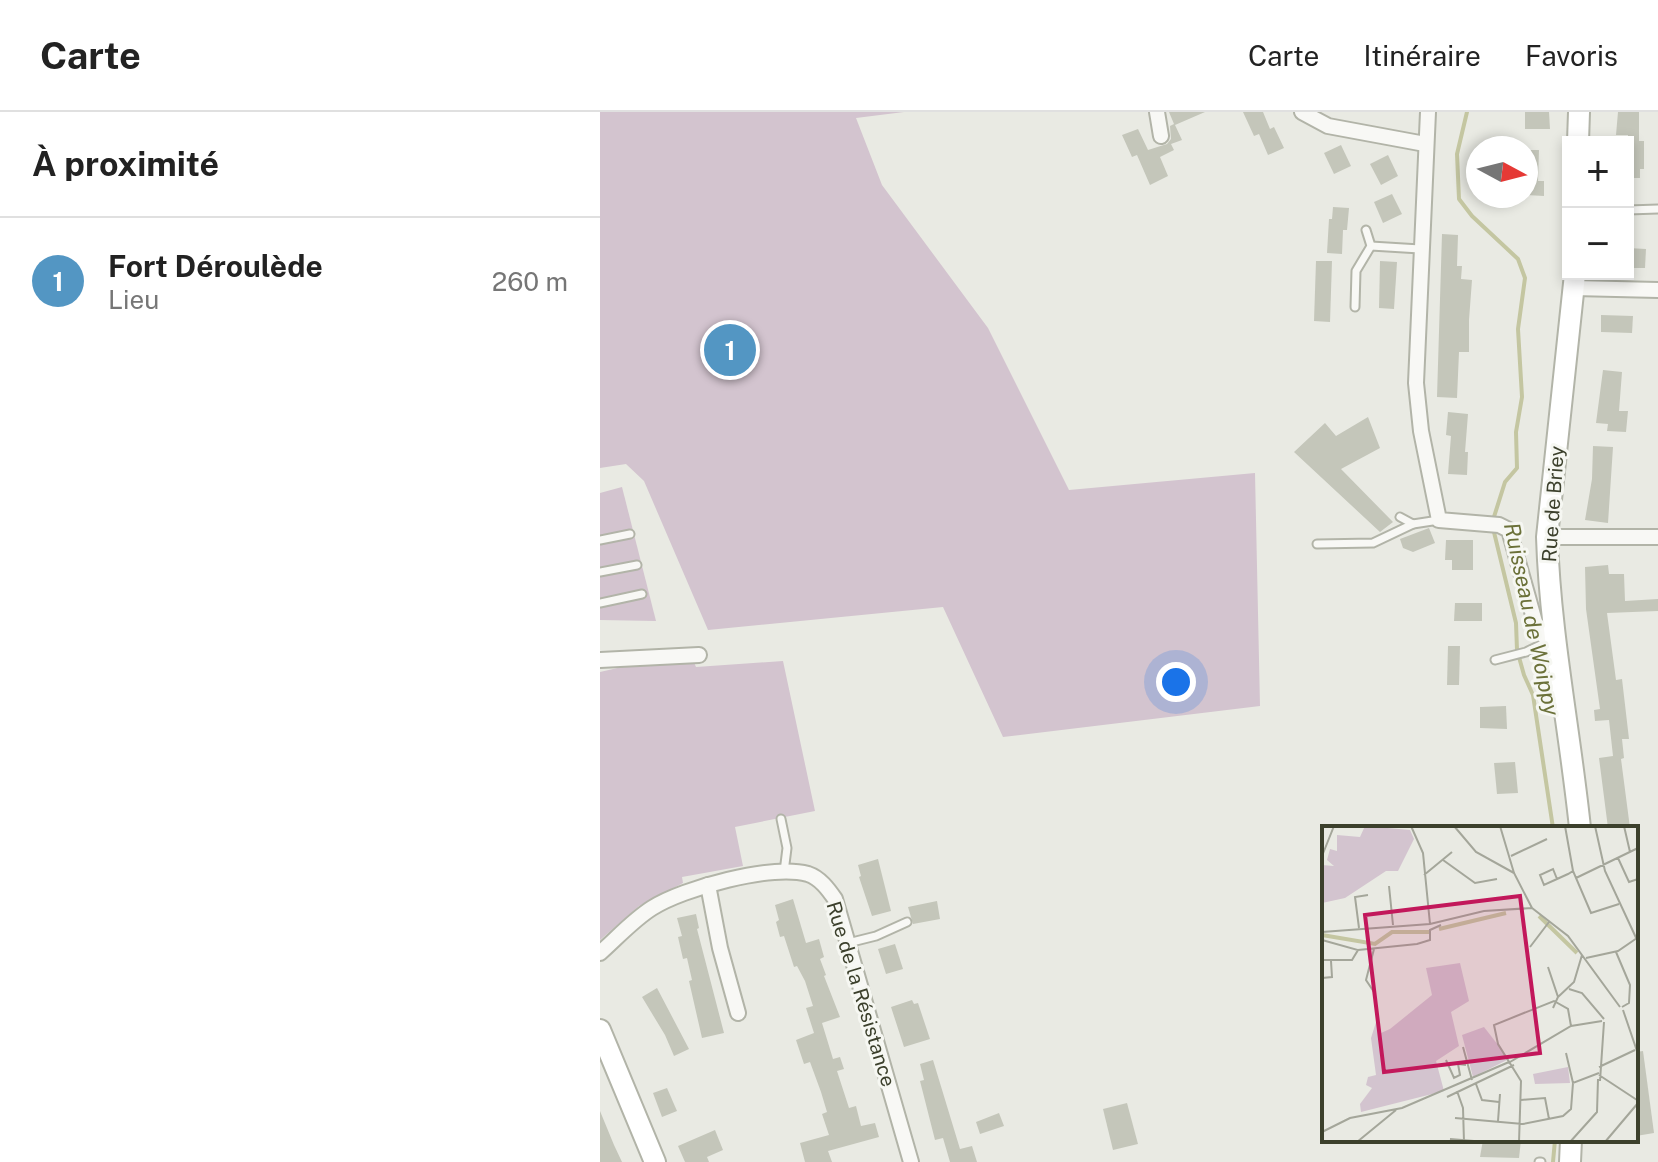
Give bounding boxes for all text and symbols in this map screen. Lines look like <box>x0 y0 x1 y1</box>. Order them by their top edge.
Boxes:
text: Carte <box>40 33 141 78</box>
text: Carte <box>1248 39 1319 72</box>
text: Itinéraire <box>1363 39 1481 72</box>
text: Favoris <box>1525 39 1618 72</box>
north arrow <box>1466 136 1538 208</box>
map controls <box>1562 136 1634 280</box>
button: + <box>1562 136 1634 208</box>
text: À proximité <box>32 144 219 184</box>
button: − <box>1562 208 1634 280</box>
text: Fort Déroulède <box>108 248 323 284</box>
text: 1 <box>52 266 64 297</box>
text: 260 m <box>492 266 568 297</box>
text: Lieu <box>108 284 159 315</box>
pin: 1 <box>704 320 756 380</box>
street label: Rue de Briey <box>1537 445 1569 563</box>
water label: Ruisseau de Woippy <box>1499 520 1565 719</box>
your location <box>1156 662 1196 702</box>
inset map <box>1322 826 1638 1142</box>
street label: Rue de la Résistance <box>821 898 901 1090</box>

